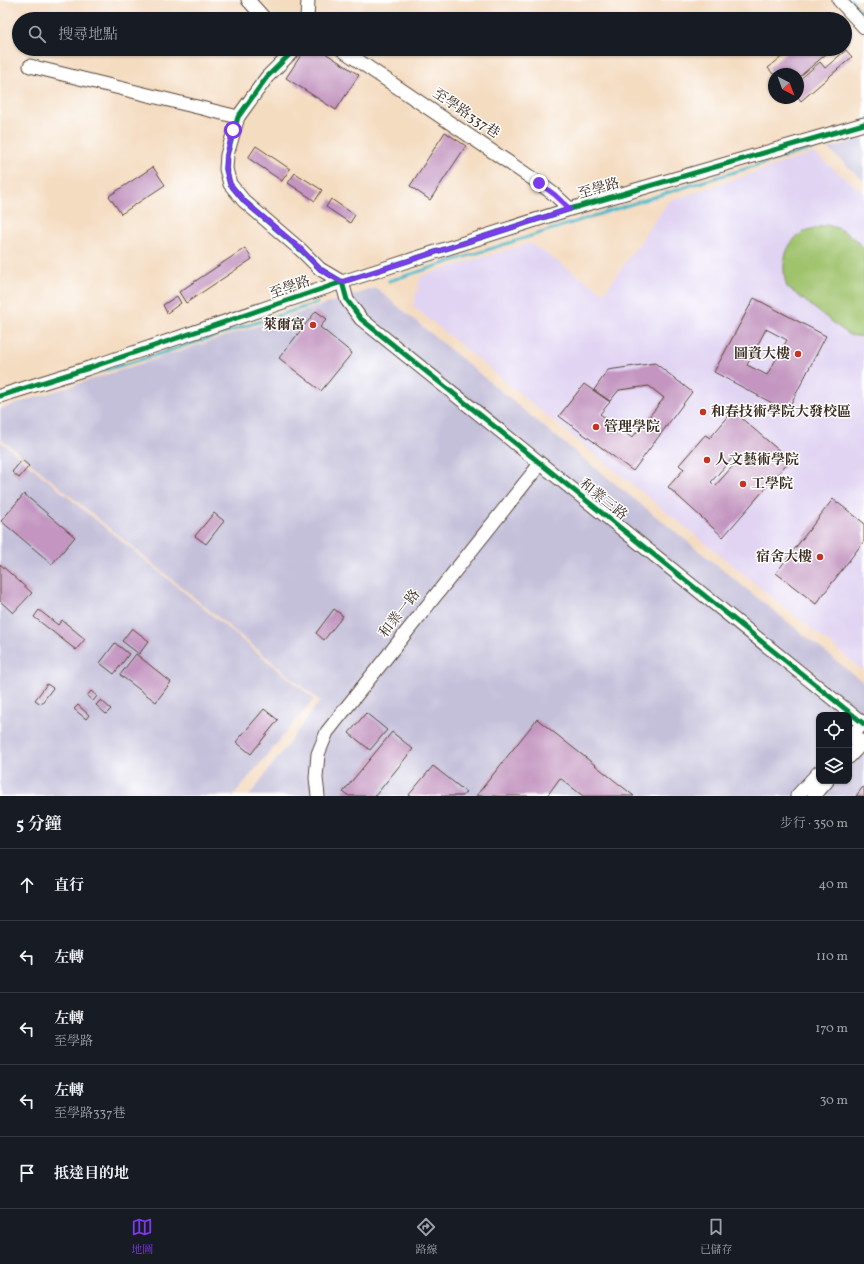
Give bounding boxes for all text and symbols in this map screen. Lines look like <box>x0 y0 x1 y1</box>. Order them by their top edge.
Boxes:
search box <box>12 12 852 56</box>
icon: search <box>26 23 48 45</box>
text: 搜尋地點 <box>58 25 118 46</box>
north arrow <box>768 68 804 104</box>
street label: 至學路337巷 <box>429 85 503 143</box>
route start <box>224 121 242 139</box>
route end <box>530 174 548 192</box>
street label: 至學路 <box>576 174 622 204</box>
street label: 至學路 <box>267 272 313 304</box>
place label: 萊爾富 <box>263 316 305 335</box>
marker: 萊爾富 <box>308 320 318 330</box>
place label: 圖資大樓 <box>734 345 790 364</box>
marker: 圖資大樓 <box>793 349 803 359</box>
place label: 和春技術學院大發校區 <box>711 403 851 422</box>
marker: 和春技術學院大發校區 <box>698 407 708 417</box>
place label: 管理學院 <box>604 418 660 437</box>
marker: 管理學院 <box>591 422 601 432</box>
place label: 人文藝術學院 <box>715 451 799 470</box>
marker: 人文藝術學院 <box>702 455 712 465</box>
street label: 和業三路 <box>575 475 631 525</box>
place label: 工學院 <box>751 475 793 494</box>
marker: 工學院 <box>738 479 748 489</box>
place label: 宿舍大樓 <box>756 548 812 567</box>
marker: 宿舍大樓 <box>815 552 825 562</box>
street label: 和業一路 <box>375 586 425 642</box>
map controls <box>816 712 852 784</box>
button: locate <box>816 712 852 748</box>
button: layers <box>816 748 852 784</box>
text: 5 分鐘 <box>16 813 62 836</box>
text: 步行 · 350 m <box>780 815 848 833</box>
icon: ahead <box>16 874 38 896</box>
text: 直行 <box>54 876 84 897</box>
text: 40 m <box>819 876 848 894</box>
icon: left <box>16 946 38 968</box>
text: 左轉 <box>54 948 84 969</box>
text: 110 m <box>816 948 848 966</box>
text: 左轉 <box>54 1009 84 1030</box>
icon: left <box>16 1018 38 1040</box>
text: 170 m <box>815 1020 848 1038</box>
text: 至學路 <box>54 1033 93 1051</box>
text: 左轉 <box>54 1081 84 1102</box>
icon: left <box>16 1090 38 1112</box>
text: 30 m <box>820 1092 848 1110</box>
text: 至學路337巷 <box>54 1105 126 1123</box>
icon: arrive <box>16 1162 38 1184</box>
text: 抵達目的地 <box>54 1164 129 1185</box>
tab: 地圖 <box>131 1216 153 1258</box>
tab: 路線 <box>415 1216 437 1258</box>
tab: 已儲存 <box>700 1216 733 1258</box>

